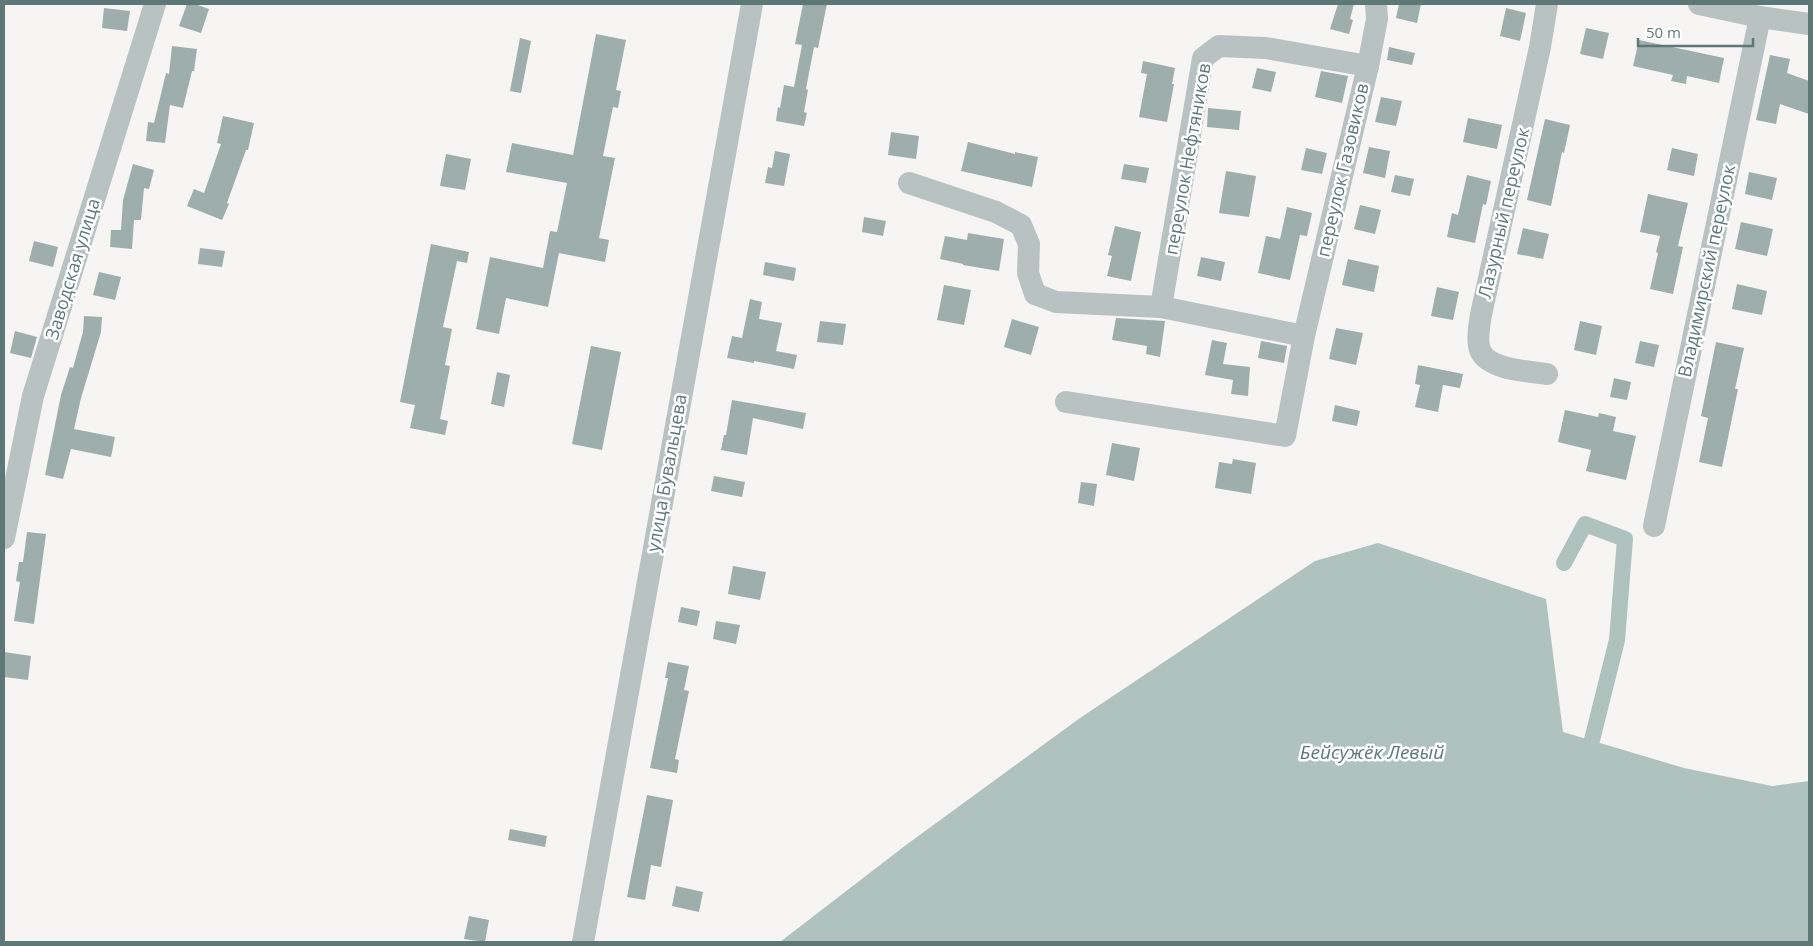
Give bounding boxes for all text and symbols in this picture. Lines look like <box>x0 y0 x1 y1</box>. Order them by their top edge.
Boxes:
scale bar <box>1638 15 1753 47</box>
text: 50 m <box>1646 22 1681 42</box>
street label: переулок Нефтяников <box>1158 61 1216 257</box>
street label: переулок Газовиков <box>1310 81 1374 259</box>
street label: Лазурный переулок <box>1472 124 1535 301</box>
street label: Владимирский переулок <box>1672 162 1740 379</box>
street label: Заводская улица <box>39 195 105 342</box>
street label: улица Бувальцева <box>640 392 692 554</box>
water label: Бейсужёк Левый <box>1300 739 1444 765</box>

